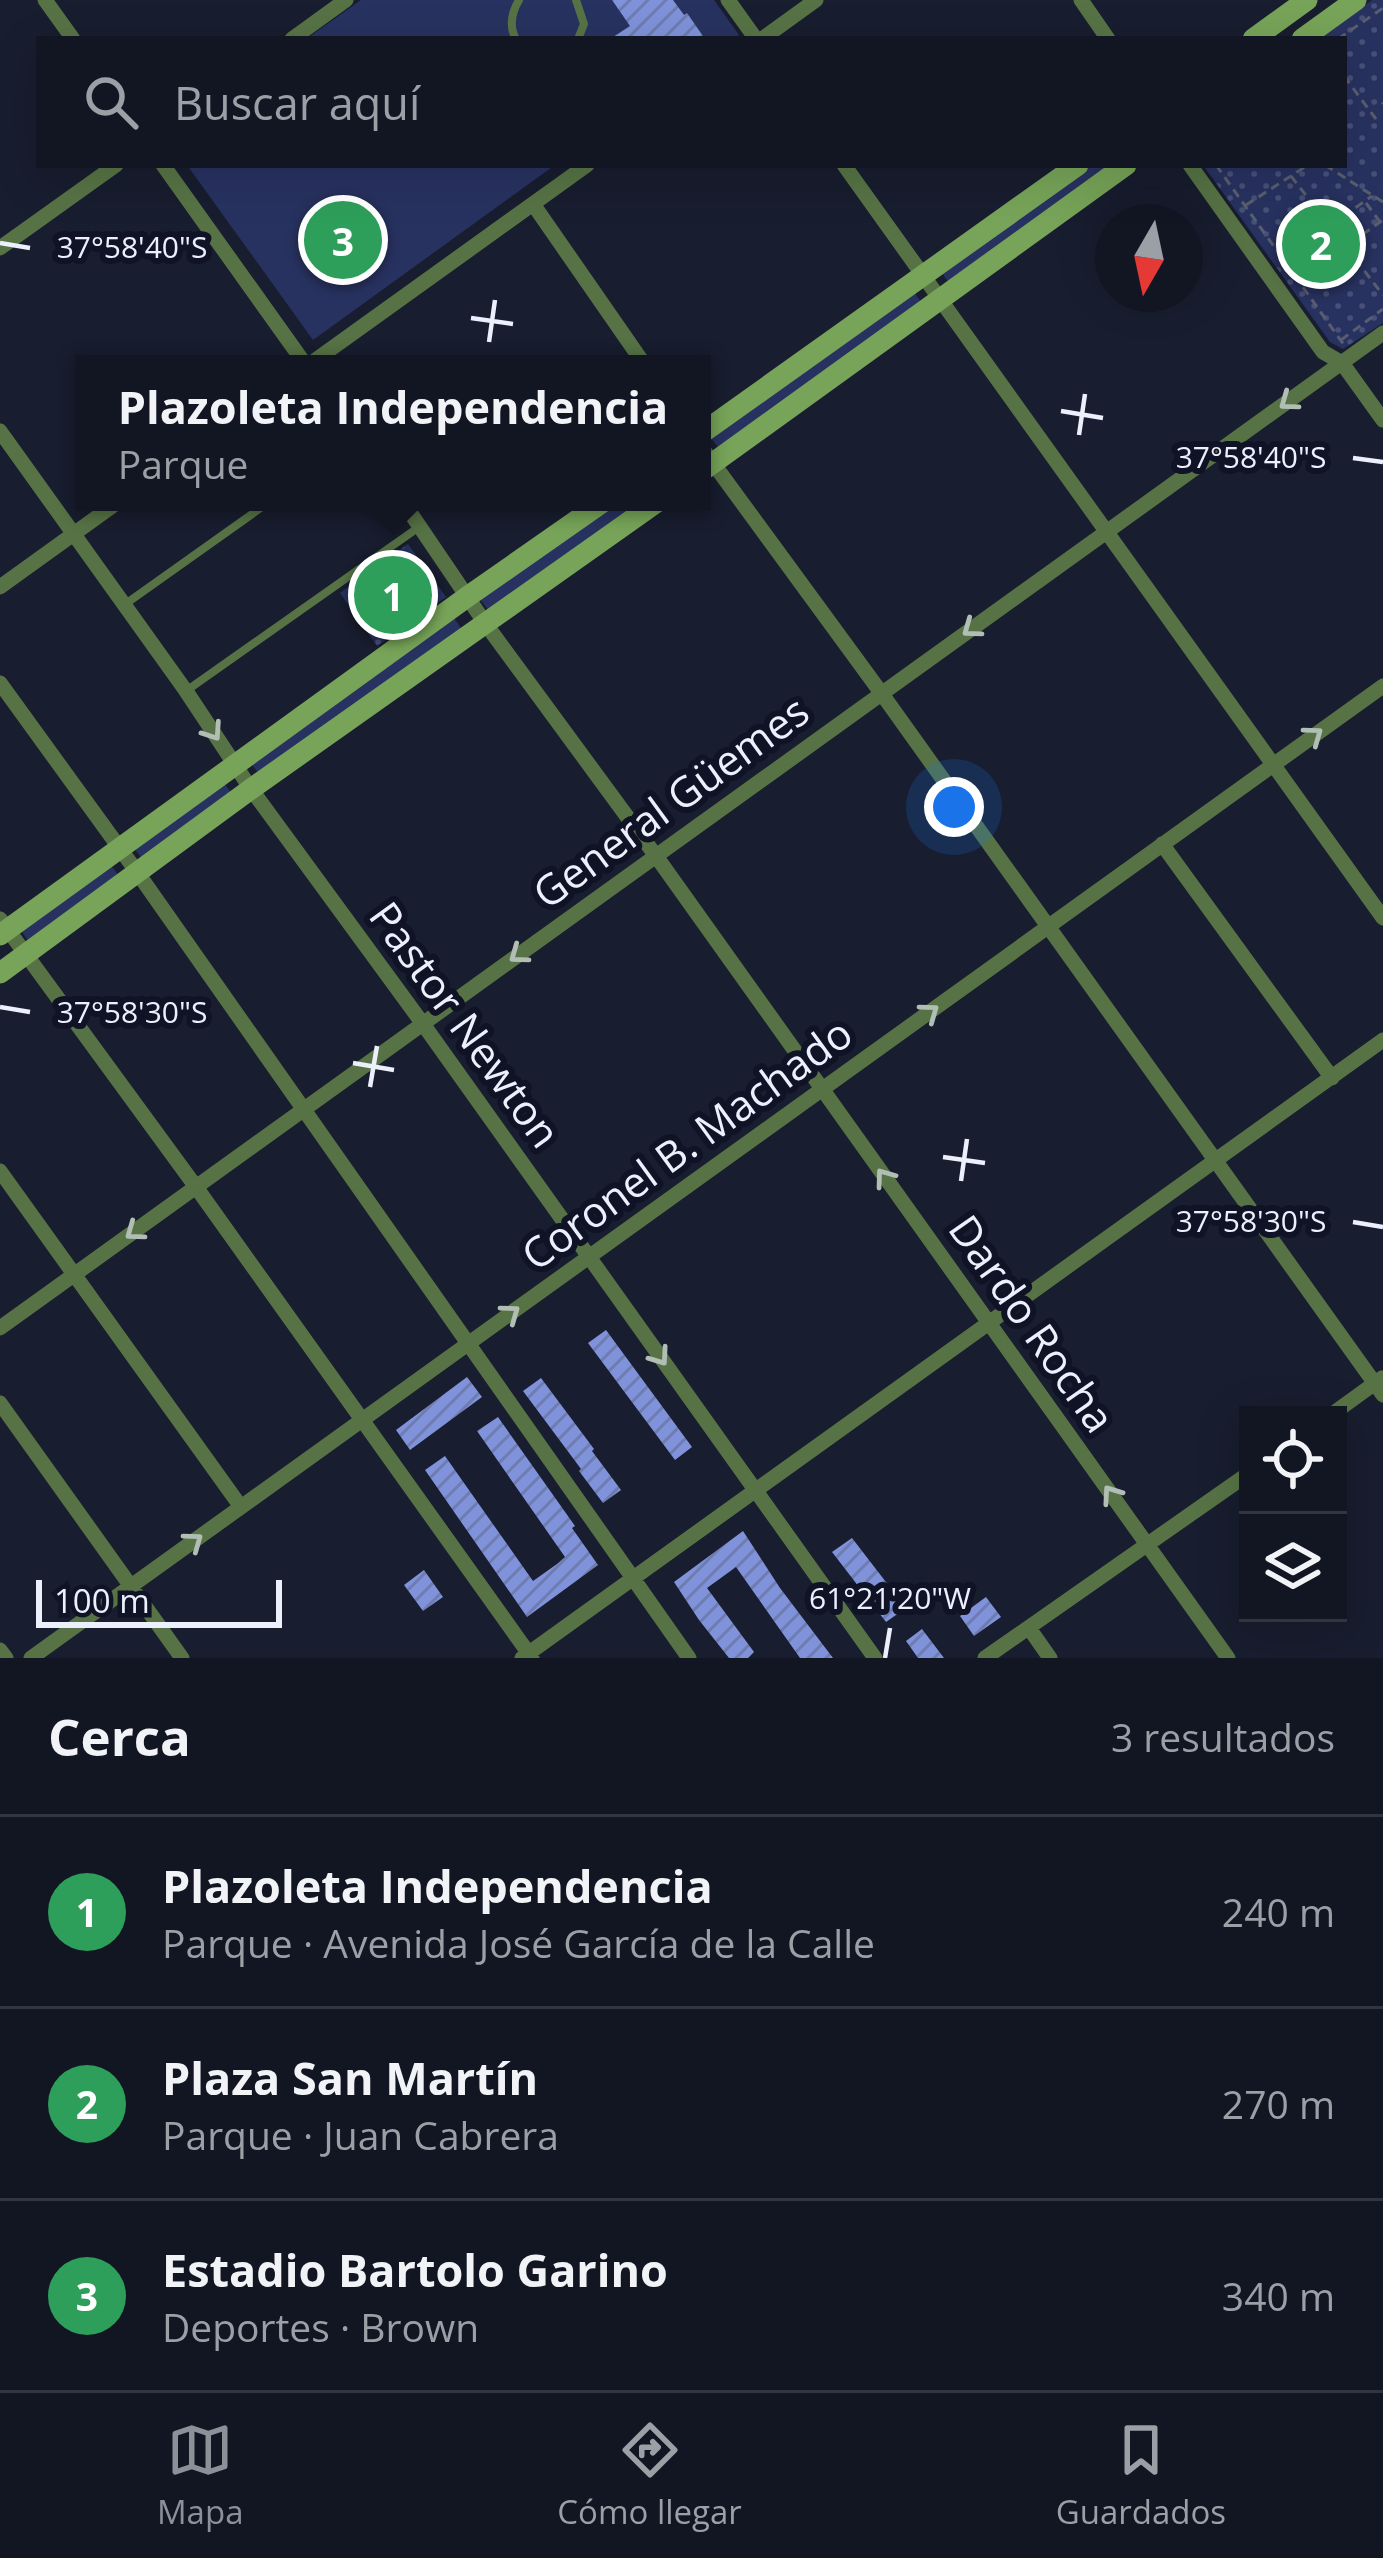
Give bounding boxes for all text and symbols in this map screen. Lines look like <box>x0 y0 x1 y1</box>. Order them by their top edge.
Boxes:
search box <box>36 36 1347 168</box>
icon: search <box>78 69 144 135</box>
text: Buscar aquí <box>174 72 420 133</box>
pin: 3 <box>304 195 382 285</box>
pin: 2 <box>1282 199 1360 289</box>
north arrow <box>1095 204 1203 312</box>
text: 37°58'40"S <box>57 226 207 267</box>
popup <box>75 355 711 511</box>
text: Plazoleta Independencia <box>118 376 668 437</box>
one-way arrow <box>1280 387 1301 409</box>
text: 37°58'40"S <box>1176 436 1326 477</box>
text: Parque <box>118 437 248 490</box>
pin: 1 <box>354 550 432 640</box>
one-way arrow <box>963 615 984 637</box>
street label: General Güemes <box>521 682 819 920</box>
one-way arrow <box>199 719 221 741</box>
one-way arrow <box>1301 727 1323 749</box>
your location <box>924 777 984 837</box>
street label: Pastor Newton <box>358 890 574 1158</box>
one-way arrow <box>509 941 531 963</box>
text: 37°58'30"S <box>57 991 207 1032</box>
street label: Coronel B. Machado <box>509 1004 863 1282</box>
one-way arrow <box>917 1004 939 1026</box>
one-way arrow <box>877 1169 899 1190</box>
text: 37°58'30"S <box>1176 1200 1326 1241</box>
street label: Dardo Rocha <box>937 1203 1129 1443</box>
one-way arrow <box>125 1218 147 1240</box>
one-way arrow <box>498 1305 520 1327</box>
one-way arrow <box>646 1343 668 1365</box>
map controls <box>1239 1406 1347 1622</box>
button: locate <box>1239 1406 1347 1514</box>
one-way arrow <box>1103 1486 1125 1508</box>
button: layers <box>1239 1514 1347 1622</box>
one-way arrow <box>181 1533 202 1555</box>
scale bar <box>36 1574 282 1627</box>
text: 61°21'20"W <box>809 1577 971 1618</box>
text: 100 m <box>54 1578 150 1623</box>
text: Cerca <box>48 1701 191 1771</box>
text: 3 resultados <box>1111 1710 1335 1763</box>
text: Plazoleta Independencia <box>162 1855 713 1916</box>
text: 1 <box>76 1885 98 1938</box>
text: 240 m <box>1222 1885 1335 1938</box>
text: Parque · Avenida José García de la Calle <box>162 1916 875 1969</box>
text: Plaza San Martín <box>162 2047 538 2108</box>
text: 2 <box>76 2077 98 2130</box>
text: 270 m <box>1222 2077 1335 2130</box>
text: Parque · Juan Cabrera <box>162 2108 559 2161</box>
text: Estadio Bartolo Garino <box>162 2239 668 2300</box>
text: 3 <box>76 2269 98 2322</box>
text: 340 m <box>1222 2269 1335 2322</box>
text: Deportes · Brown <box>162 2300 479 2353</box>
tab: Mapa <box>157 2417 243 2534</box>
tab: Cómo llegar <box>557 2417 742 2534</box>
tab: Guardados <box>1056 2417 1226 2534</box>

